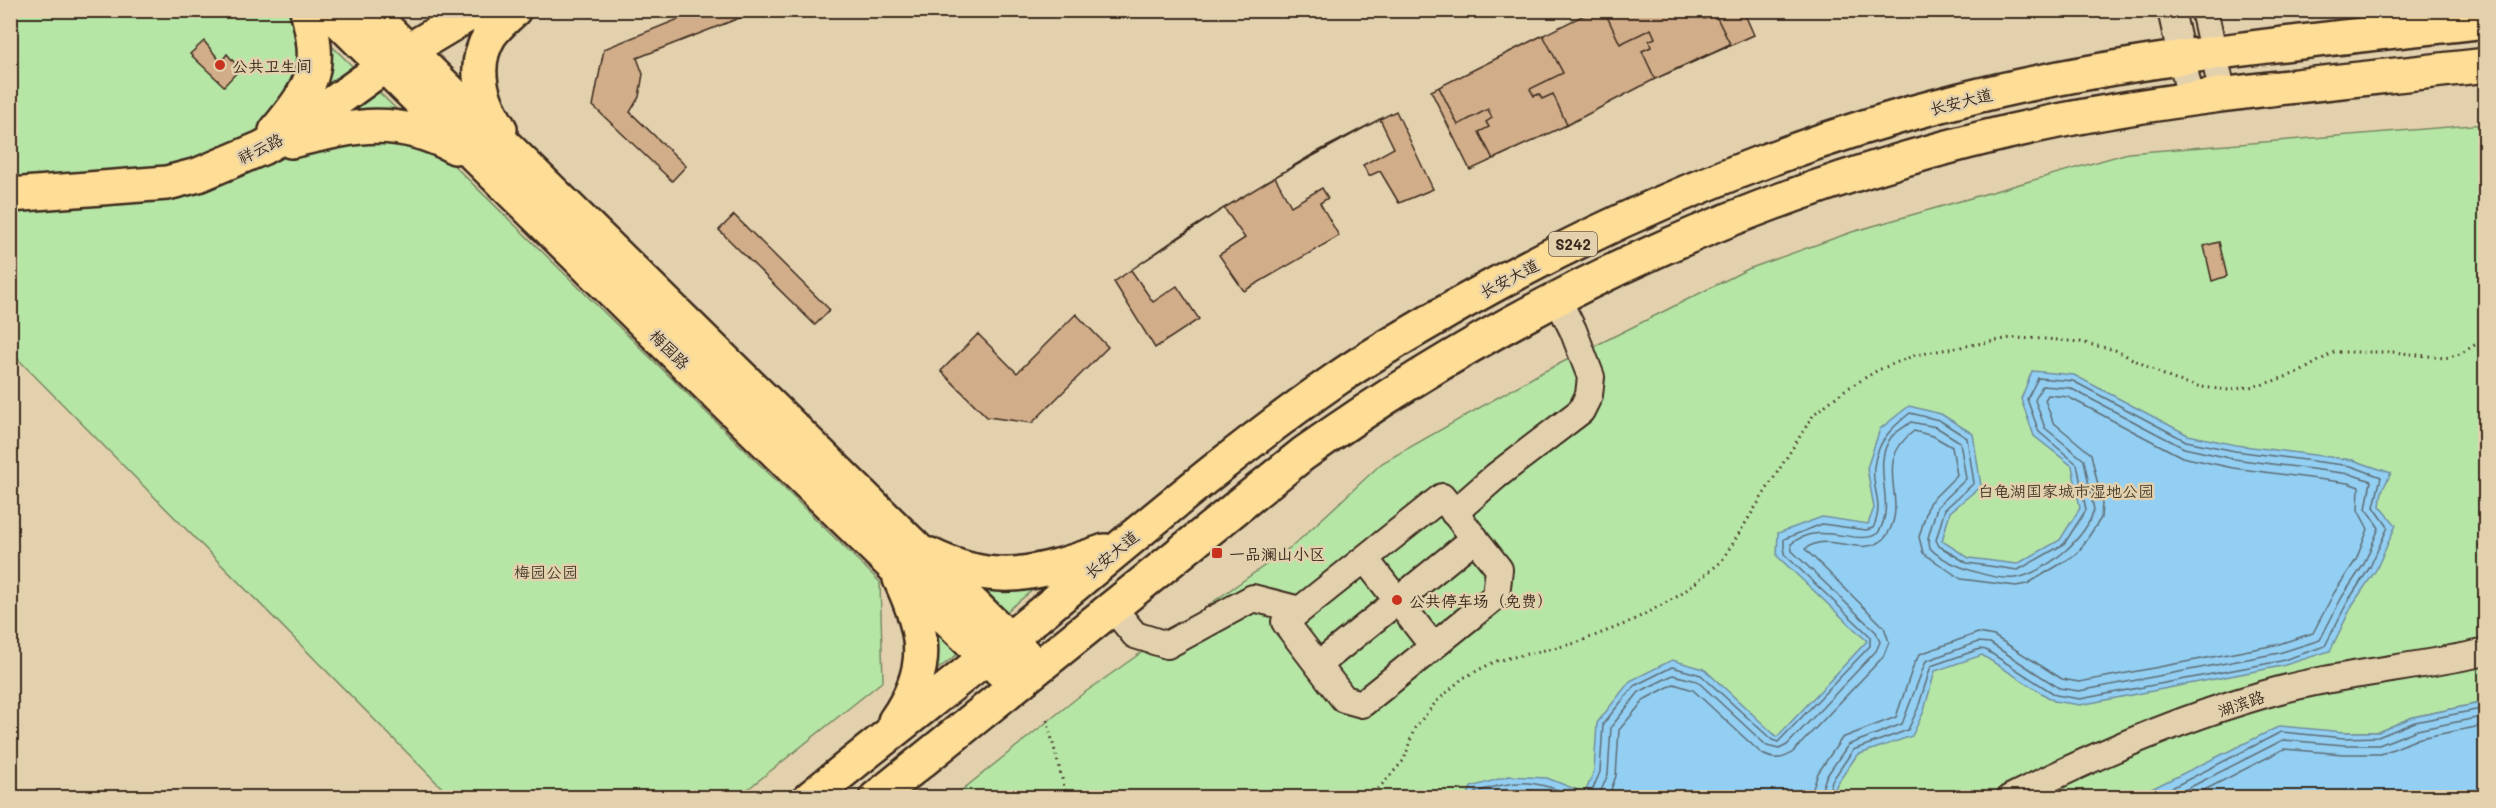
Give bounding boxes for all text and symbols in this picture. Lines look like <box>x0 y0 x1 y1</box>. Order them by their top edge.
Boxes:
place label: 公共卫生间 <box>232 55 312 76</box>
marker: 公共卫生间 <box>213 58 227 72</box>
street label: 长安大道 <box>1927 83 1995 119</box>
street label: 祥云路 <box>234 128 286 168</box>
road number: S242 <box>1549 232 1597 256</box>
street label: 长安大道 <box>1476 254 1542 302</box>
street label: 梅园路 <box>646 325 694 373</box>
park label: 白龟湖国家城市湿地公园 <box>1978 480 2154 501</box>
street label: 长安大道 <box>1080 525 1142 583</box>
place label: 一品澜山小区 <box>1229 543 1325 564</box>
marker: 一品澜山小区 <box>1210 546 1224 560</box>
park label: 梅园公园 <box>514 561 578 582</box>
place label: 公共停车场（免费） <box>1409 590 1553 611</box>
marker: 公共停车场（免费） <box>1390 593 1404 607</box>
street label: 湖滨路 <box>2215 685 2267 721</box>

